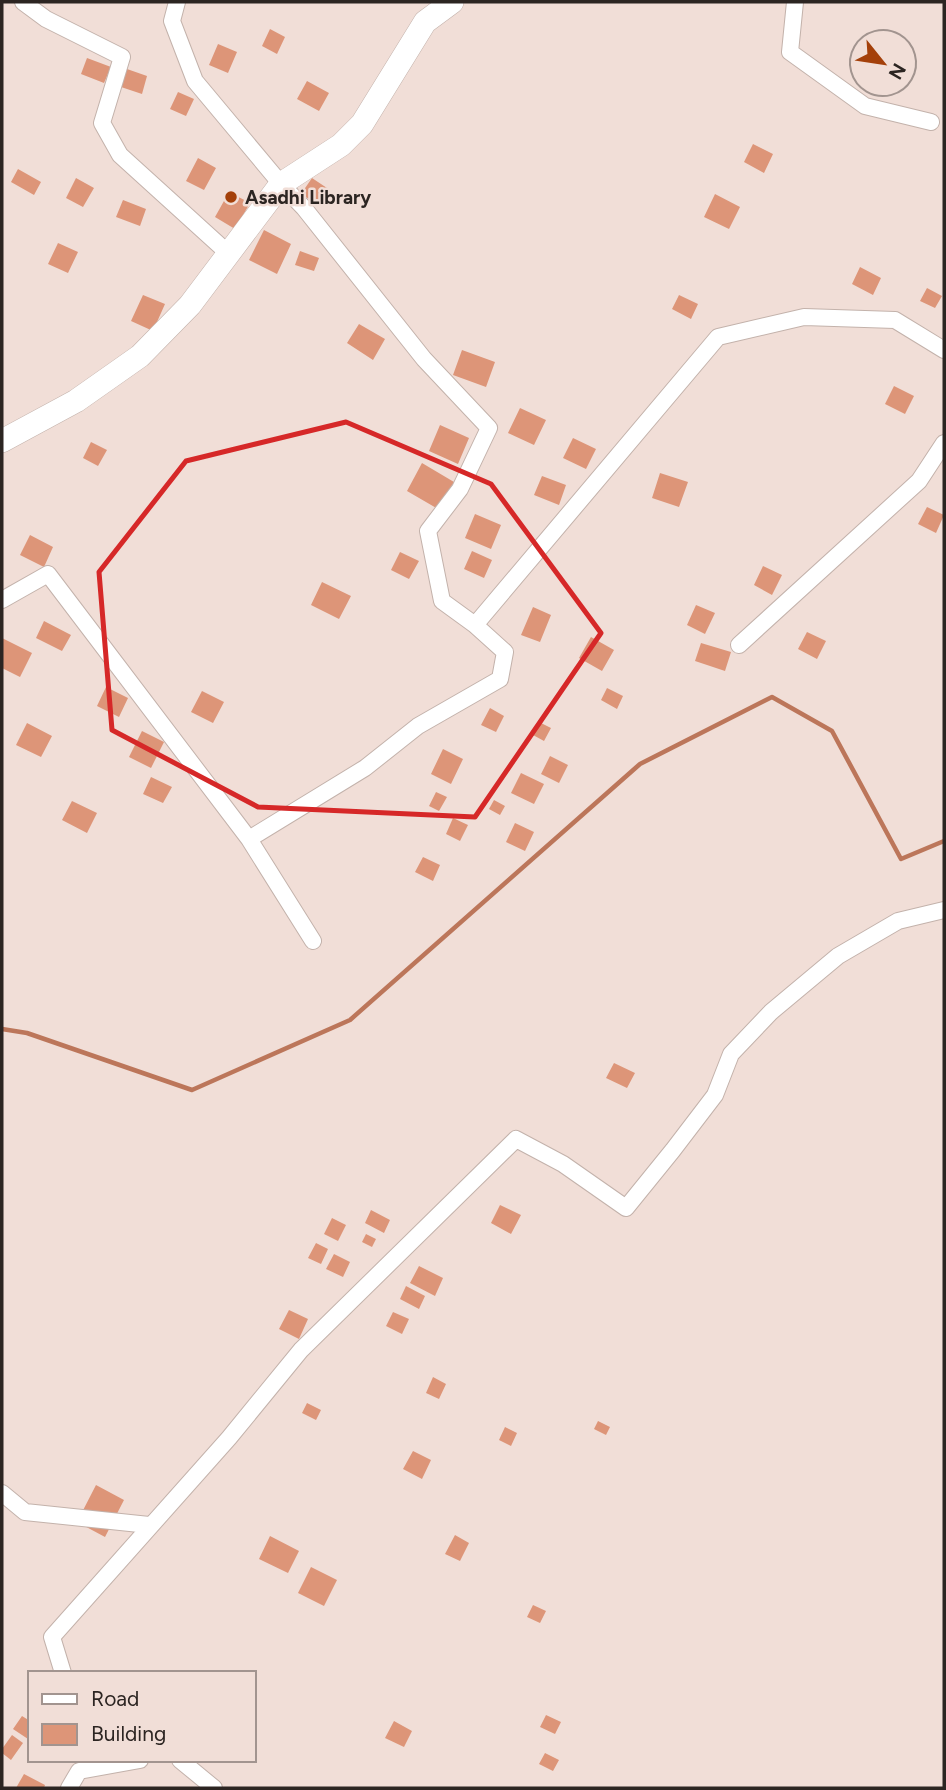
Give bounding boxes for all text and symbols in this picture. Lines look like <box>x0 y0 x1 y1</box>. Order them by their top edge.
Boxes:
north arrow <box>848 28 918 98</box>
text: N <box>884 59 911 83</box>
place label: Asadhi Library <box>245 186 371 209</box>
marker: Asadhi Library <box>223 189 239 205</box>
legend <box>28 1671 256 1762</box>
text: Road <box>91 1686 139 1711</box>
text: Building <box>91 1721 166 1746</box>

